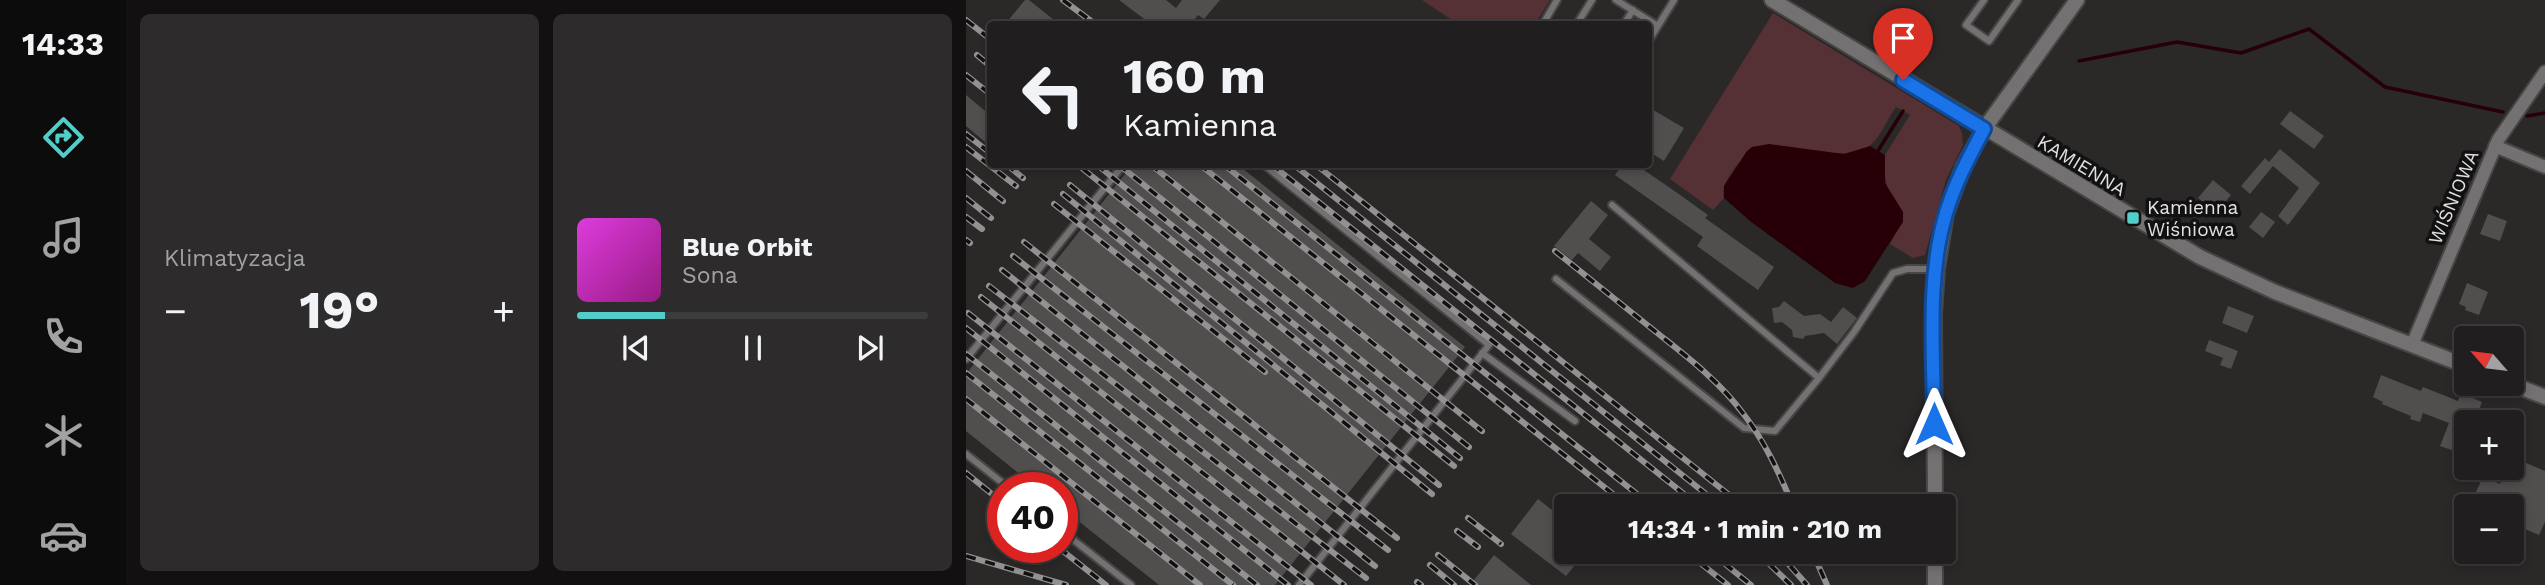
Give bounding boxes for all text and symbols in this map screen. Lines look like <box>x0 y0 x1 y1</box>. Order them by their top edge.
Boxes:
pin <box>1873 8 1933 80</box>
icon: arrive <box>1884 19 1922 57</box>
text: 14:33 <box>22 25 104 63</box>
text: 160 m <box>1123 47 1266 105</box>
icon: left <box>1008 49 1099 140</box>
text: Kamienna <box>1123 106 1277 144</box>
icon: directions <box>39 113 88 162</box>
street label: KAMIENNA <box>2033 130 2131 201</box>
street label: WIŚNIOWA <box>2423 146 2484 248</box>
place label: Kamienna Wiśniowa <box>2147 196 2239 241</box>
marker: Kamienna Wiśniowa <box>2125 210 2141 226</box>
icon: music <box>39 213 88 262</box>
text: Blue Orbit <box>682 232 812 262</box>
text: Klimatyzacja <box>164 245 306 272</box>
text: Sona <box>682 262 738 289</box>
text: 19° <box>299 280 380 341</box>
text: − <box>164 289 187 333</box>
text: + <box>492 289 515 333</box>
icon: phone <box>39 312 88 361</box>
north arrow <box>2454 326 2524 396</box>
map controls <box>2454 326 2524 564</box>
icon: previous <box>617 329 655 367</box>
icon: pause <box>734 329 772 367</box>
icon: next <box>851 329 889 367</box>
position arrow <box>1897 387 1971 461</box>
button: + <box>2454 410 2524 480</box>
icon: climate <box>39 411 88 460</box>
speed limit sign: 40 <box>987 472 1078 563</box>
button: − <box>2454 494 2524 564</box>
icon: car <box>39 511 88 560</box>
text: 14:34 · 1 min · 210 m <box>1628 514 1882 544</box>

